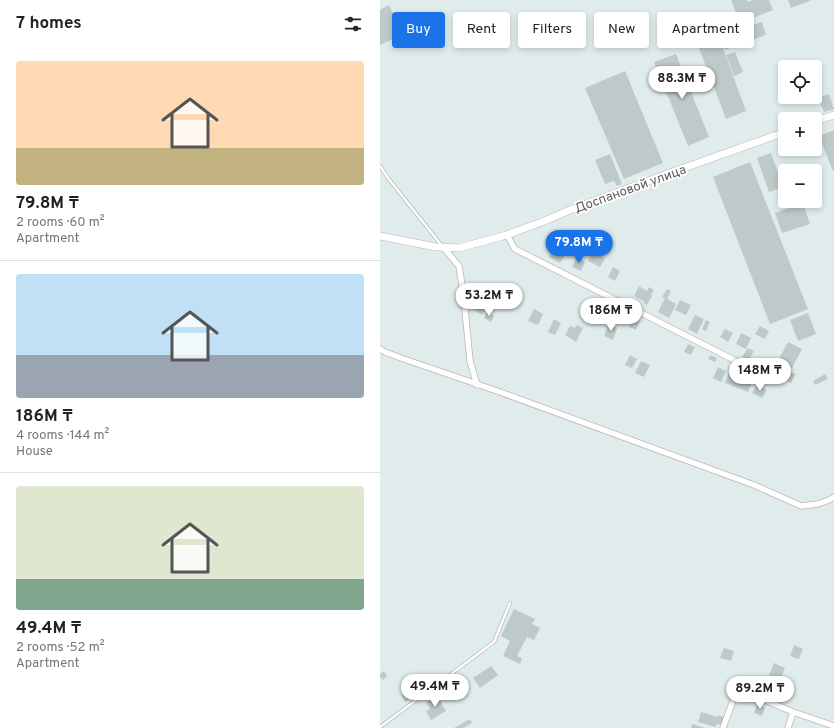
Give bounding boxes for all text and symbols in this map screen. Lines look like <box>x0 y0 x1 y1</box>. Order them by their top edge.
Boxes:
chip: Buy <box>392 12 445 48</box>
chip: Rent <box>453 12 510 48</box>
chip: Filters <box>518 12 586 48</box>
chip: New <box>594 12 649 48</box>
chip: Apartment <box>657 12 754 48</box>
text: 7 homes <box>16 13 82 35</box>
icon: filters <box>342 13 364 35</box>
map controls <box>778 60 822 208</box>
button: locate <box>778 60 822 104</box>
pin: 88.3M ₸ <box>645 66 719 100</box>
text: 88.3M ₸ <box>657 71 707 87</box>
icon: home <box>154 87 226 159</box>
button: + <box>778 112 822 156</box>
street label: Доспановой улица <box>573 162 689 217</box>
button: − <box>778 164 822 208</box>
text: 79.8M ₸ <box>16 193 80 215</box>
text: 2 rooms · 60 m² <box>16 215 105 231</box>
pin: 79.8M ₸ <box>542 230 616 264</box>
text: Apartment <box>16 231 79 247</box>
text: 79.8M ₸ <box>555 235 603 251</box>
pin: 53.2M ₸ <box>452 283 526 317</box>
text: 53.2M ₸ <box>465 288 513 304</box>
pin: 186M ₸ <box>578 298 644 332</box>
icon: home <box>154 300 226 372</box>
text: 186M ₸ <box>589 303 633 319</box>
pin: 148M ₸ <box>727 358 793 392</box>
text: 148M ₸ <box>738 363 782 379</box>
text: 186M ₸ <box>16 406 73 428</box>
text: 4 rooms · 144 m² <box>16 428 109 444</box>
text: House <box>16 444 53 460</box>
icon: home <box>154 512 226 584</box>
text: 49.4M ₸ <box>16 618 82 640</box>
text: 2 rooms · 52 m² <box>16 640 104 656</box>
text: Apartment <box>16 656 79 672</box>
pin: 49.4M ₸ <box>398 674 472 708</box>
pin: 89.2M ₸ <box>723 676 797 710</box>
text: 49.4M ₸ <box>410 679 460 695</box>
text: 89.2M ₸ <box>735 681 785 697</box>

